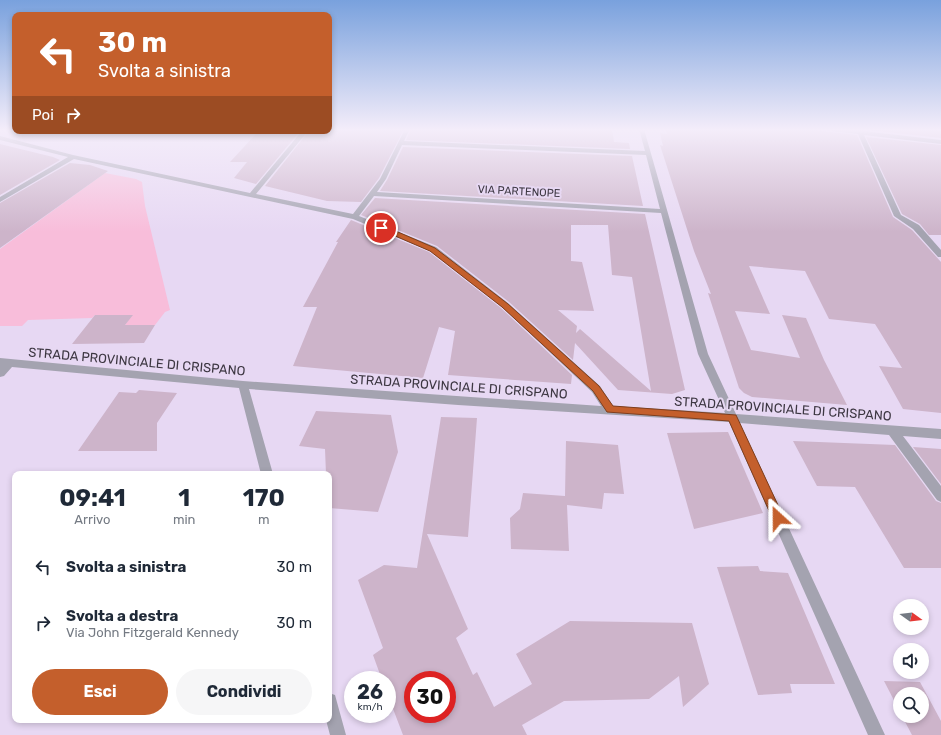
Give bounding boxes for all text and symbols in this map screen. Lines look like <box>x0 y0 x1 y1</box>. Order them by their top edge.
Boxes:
text: 30 m <box>98 26 167 59</box>
icon: left <box>32 28 84 80</box>
text: Svolta a sinistra <box>98 60 231 82</box>
icon: right <box>62 104 84 126</box>
text: Poi <box>32 106 54 124</box>
street label: VIA PARTENOPE <box>477 183 561 200</box>
pin <box>364 211 398 245</box>
icon: arrive <box>370 217 392 239</box>
street label: STRADA PROVINCIALE DI CRISPANO <box>28 345 246 378</box>
street label: STRADA PROVINCIALE DI CRISPANO <box>350 371 568 402</box>
street label: STRADA PROVINCIALE DI CRISPANO <box>674 393 892 424</box>
text: 09:41 <box>59 484 126 512</box>
text: 1 <box>178 484 190 512</box>
text: 170 <box>243 484 285 512</box>
position arrow <box>757 497 799 539</box>
text: Arrivo <box>74 512 111 527</box>
text: min <box>173 512 196 527</box>
text: m <box>258 512 270 527</box>
icon: left <box>32 556 54 578</box>
text: Svolta a sinistra <box>66 558 186 576</box>
text: 30 m <box>276 558 312 576</box>
north arrow <box>893 599 929 635</box>
map controls <box>893 599 929 723</box>
text: Svolta a destra <box>66 607 178 625</box>
icon: right <box>32 612 54 634</box>
text: 30 m <box>276 614 312 632</box>
text: Via John Fitzgerald Kennedy <box>66 625 239 640</box>
button: sound <box>893 643 929 679</box>
button: Esci <box>32 669 168 715</box>
button: Condividi <box>176 669 312 715</box>
speed limit sign: 30 <box>404 671 456 723</box>
text: 26 <box>357 680 383 704</box>
button: search <box>893 687 929 723</box>
text: km/h <box>358 701 382 713</box>

